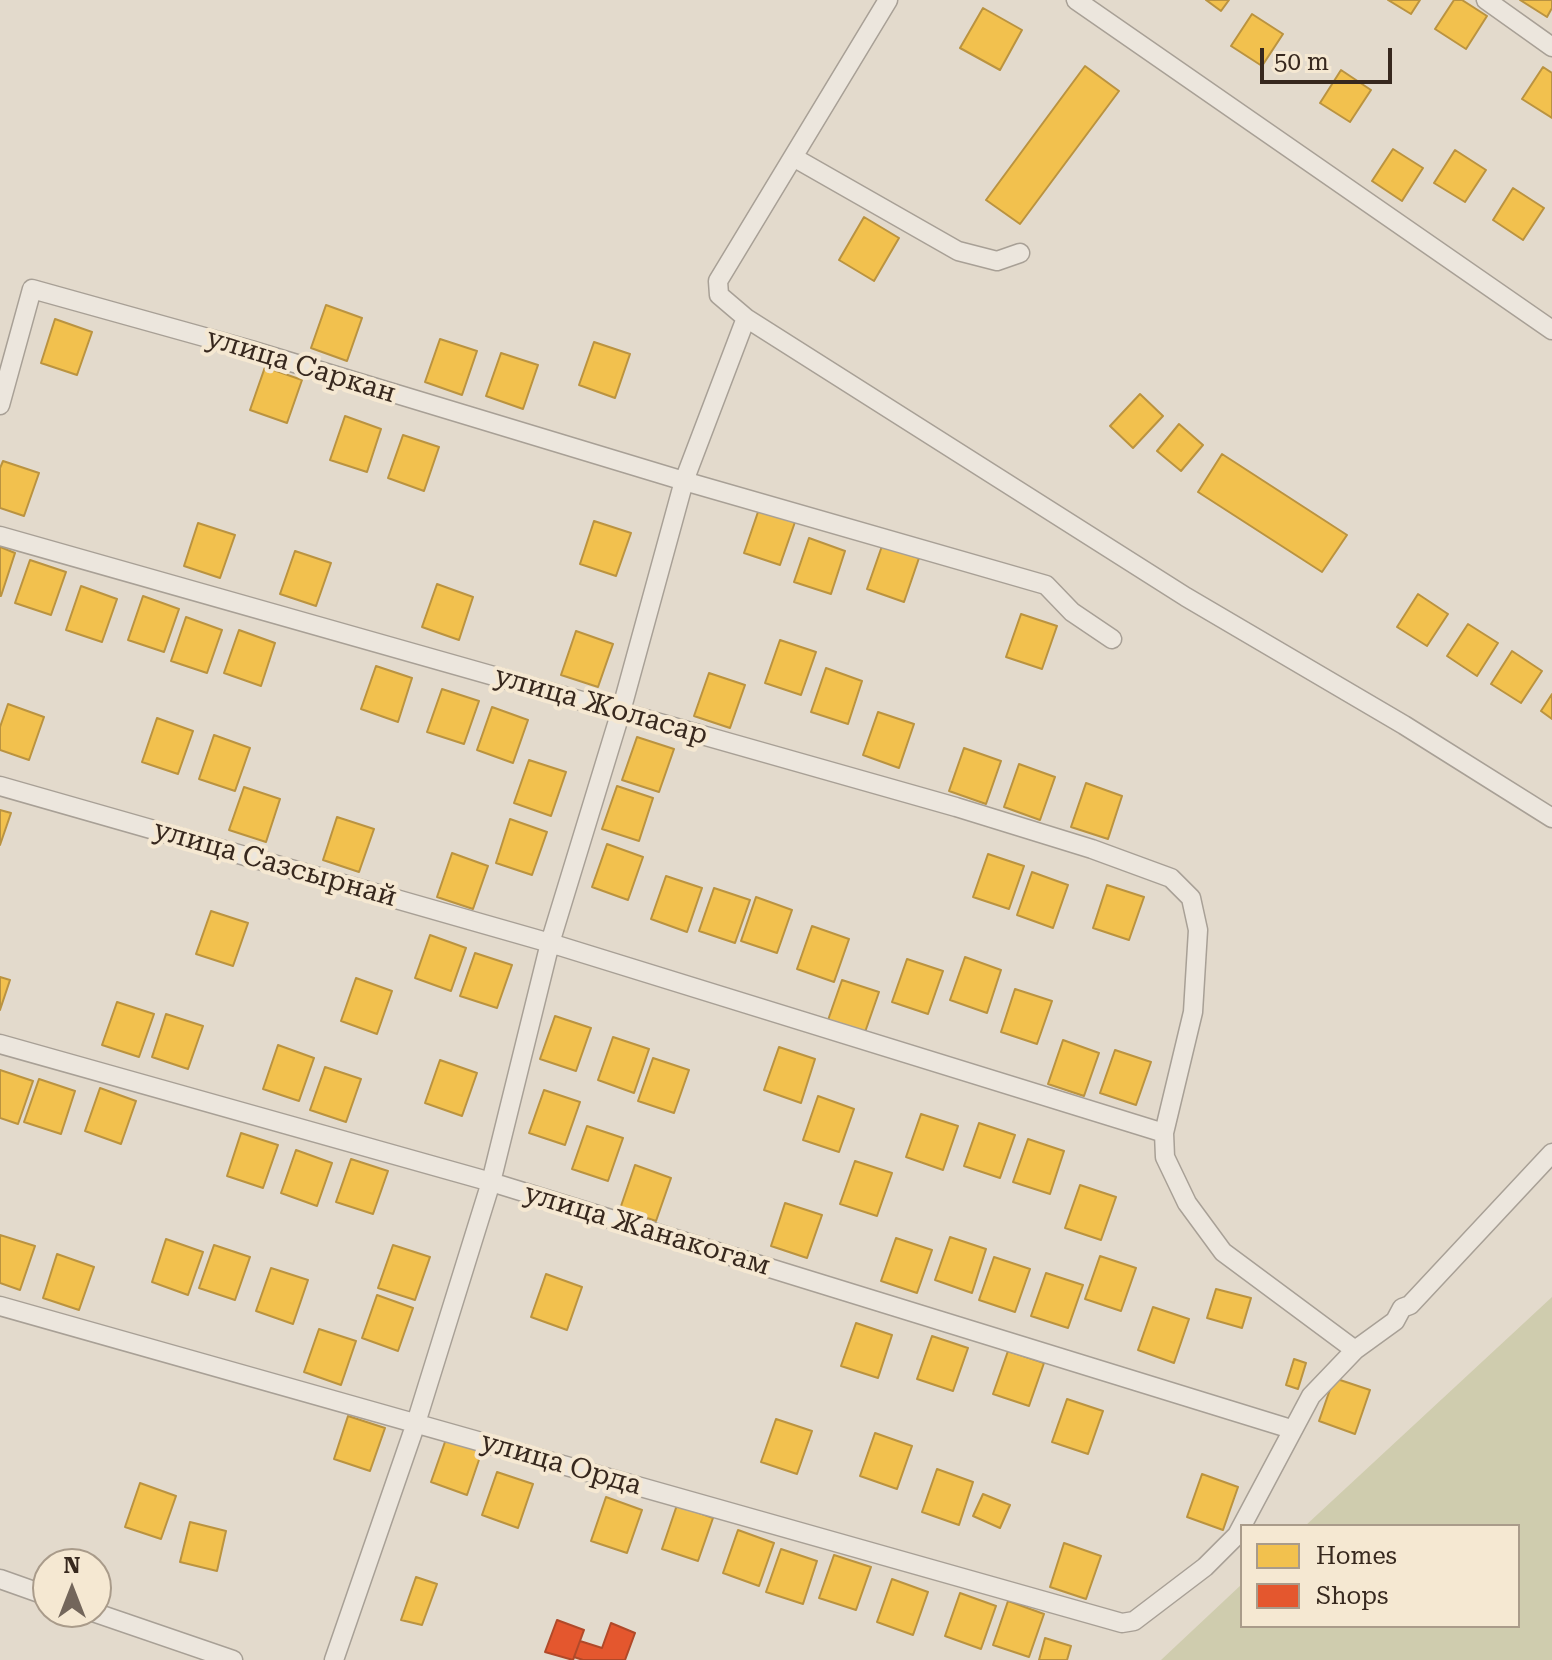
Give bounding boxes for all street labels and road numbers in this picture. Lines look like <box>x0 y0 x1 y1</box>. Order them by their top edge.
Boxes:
street label: улица Саркан <box>202 321 400 411</box>
street label: улица Жоласар <box>491 660 711 752</box>
street label: улица Сазсырнай <box>150 813 400 915</box>
street label: улица Жанакогам <box>520 1177 774 1283</box>
street label: улица Орда <box>477 1425 645 1503</box>

